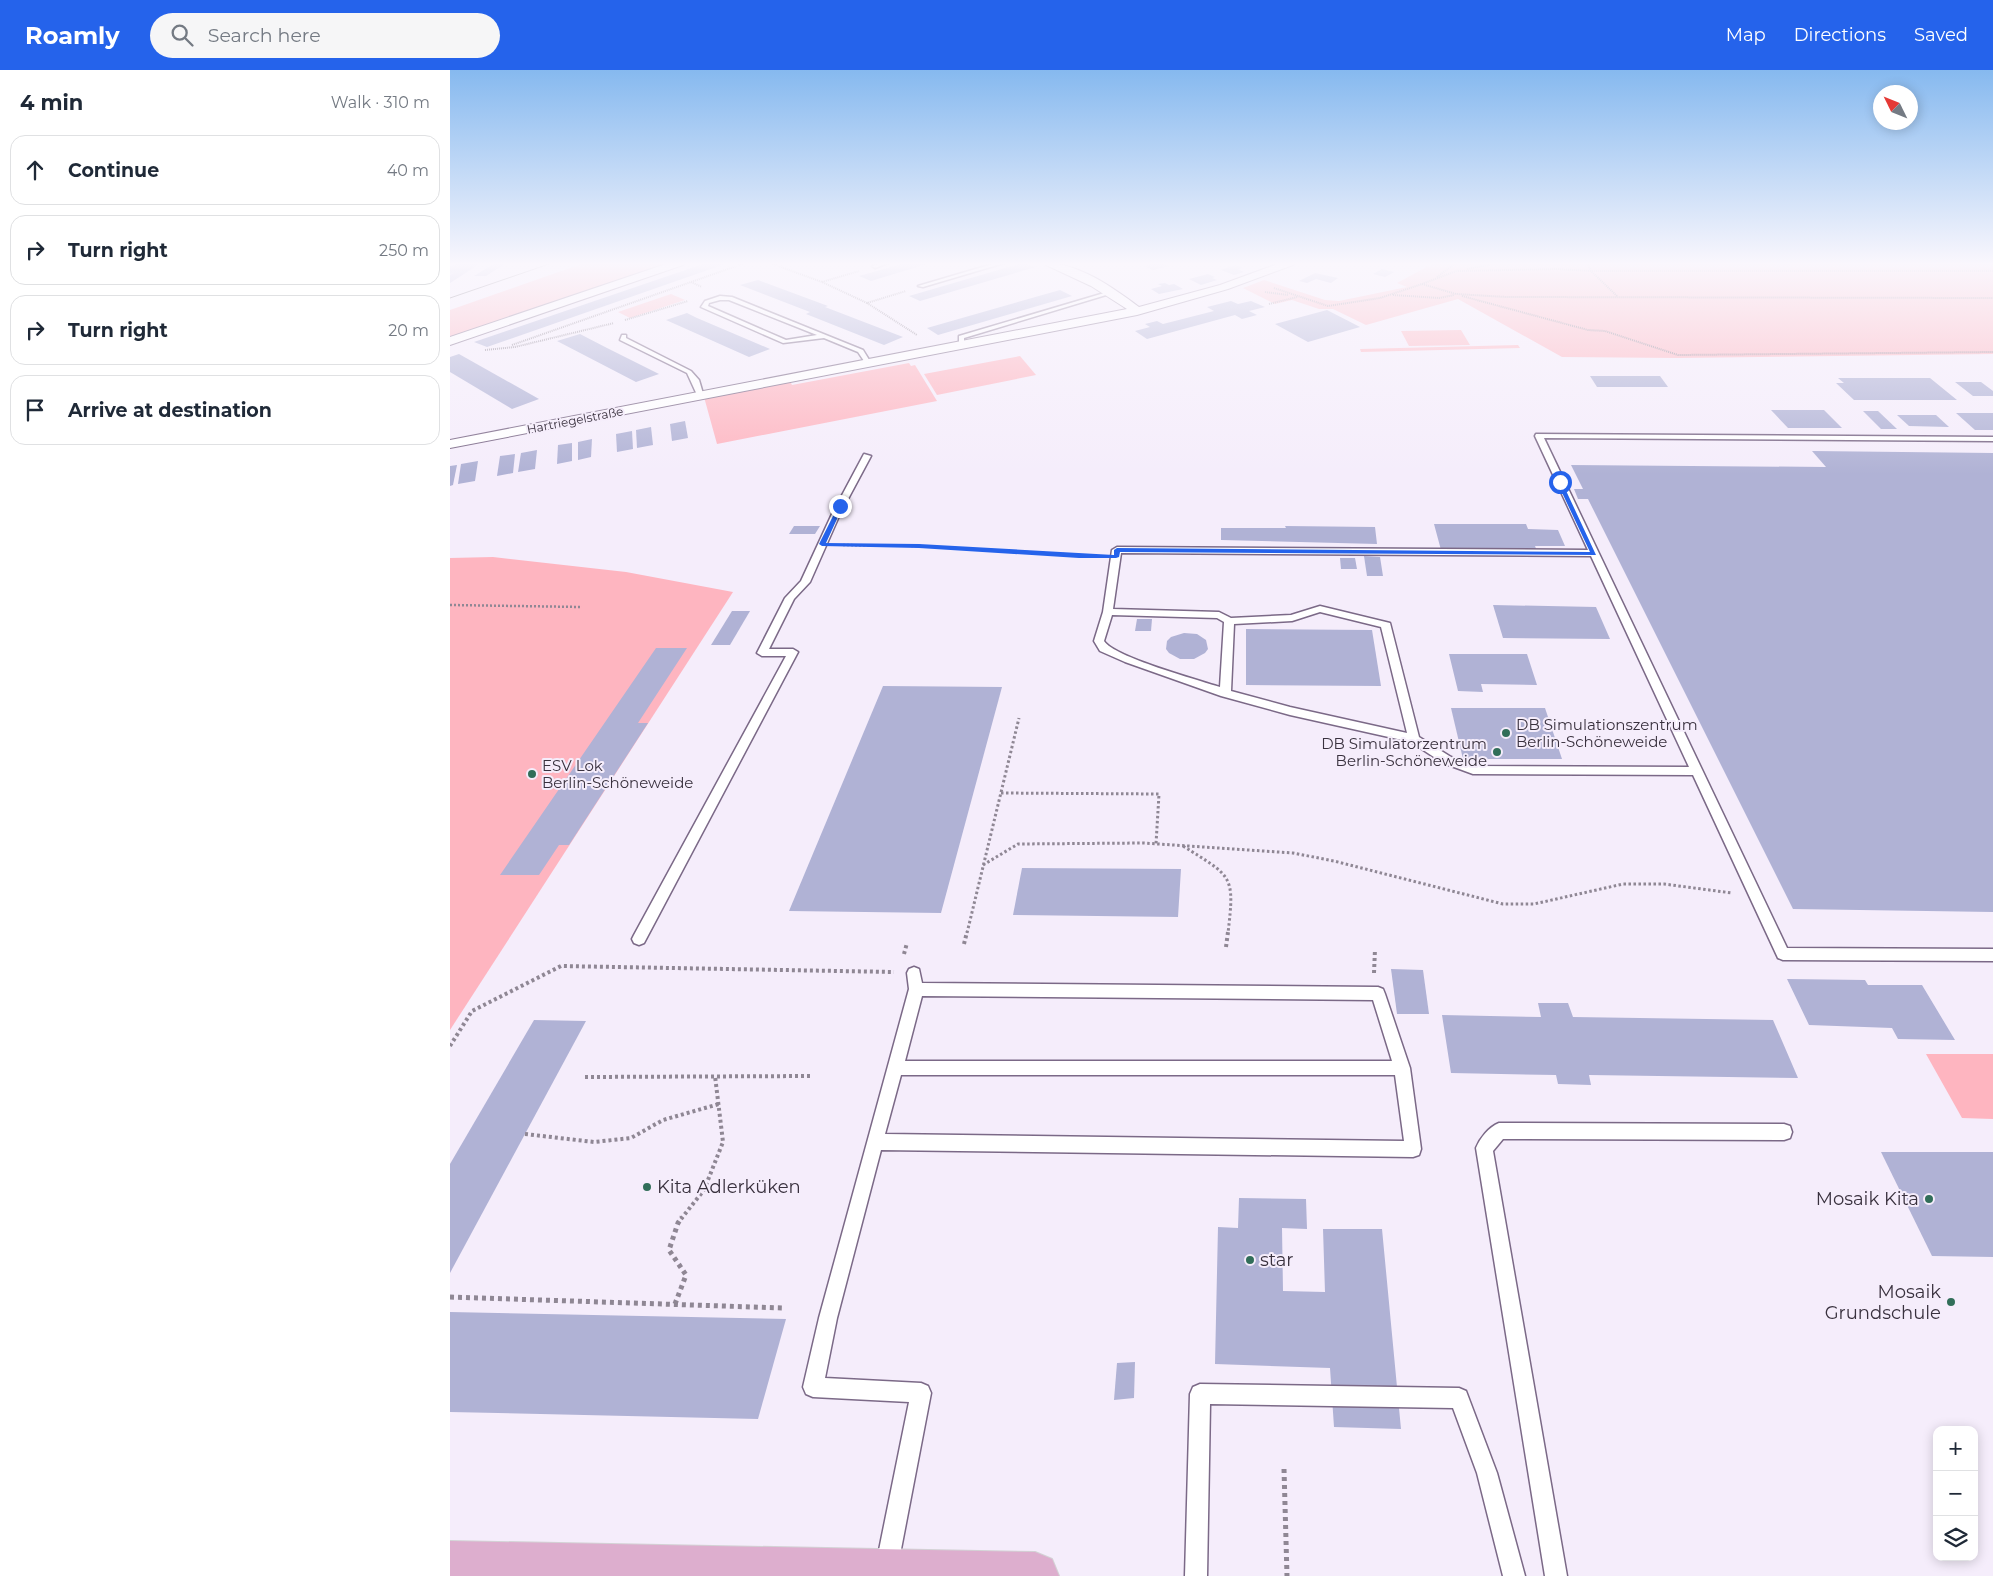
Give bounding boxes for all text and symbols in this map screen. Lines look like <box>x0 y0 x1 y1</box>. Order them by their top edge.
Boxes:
search box <box>150 13 500 58</box>
text: Roamly <box>25 21 120 50</box>
icon: search <box>168 21 196 49</box>
text: Search here <box>208 24 321 47</box>
text: Map <box>1726 24 1766 46</box>
text: Directions <box>1794 24 1886 46</box>
text: Saved <box>1914 24 1968 46</box>
north arrow <box>1873 85 1918 130</box>
text: 4 min <box>20 90 83 115</box>
text: Walk · 310 m <box>331 93 430 112</box>
icon: ahead <box>21 156 49 184</box>
text: Continue <box>68 159 159 182</box>
text: 40 m <box>387 161 429 180</box>
icon: right <box>21 236 49 264</box>
text: Turn right <box>68 239 168 262</box>
text: 250 m <box>379 241 429 260</box>
icon: right <box>21 316 49 344</box>
text: Turn right <box>68 319 168 342</box>
text: 20 m <box>388 321 429 340</box>
icon: arrive <box>21 396 49 424</box>
text: Arrive at destination <box>68 399 272 422</box>
street label: Hartriegelstraße <box>525 403 625 437</box>
route start <box>1549 471 1572 494</box>
route end <box>829 495 852 518</box>
place label: DB Simulationszentrum Berlin-Schöneweide <box>1516 715 1698 751</box>
marker: DB Simulationszentrum Berlin-Schöneweide <box>1500 727 1512 739</box>
place label: DB Simulatorzentrum Berlin-Schöneweide <box>1321 734 1487 770</box>
marker: DB Simulatorzentrum Berlin-Schöneweide <box>1491 746 1503 758</box>
place label: ESV Lok Berlin-Schöneweide <box>542 756 693 792</box>
marker: ESV Lok Berlin-Schöneweide <box>526 768 538 780</box>
place label: Kita Adlerküken <box>657 1176 801 1198</box>
marker: Kita Adlerküken <box>641 1181 653 1193</box>
place label: Mosaik Kita <box>1816 1188 1919 1210</box>
marker: Mosaik Kita <box>1923 1193 1935 1205</box>
place label: star <box>1260 1249 1294 1271</box>
marker: star <box>1244 1254 1256 1266</box>
place label: Mosaik Grundschule <box>1825 1281 1941 1324</box>
marker: Mosaik Grundschule <box>1945 1296 1957 1308</box>
map controls <box>1933 1426 1978 1561</box>
button: + <box>1933 1426 1978 1471</box>
button: − <box>1933 1471 1978 1516</box>
button: layers <box>1933 1516 1978 1561</box>

